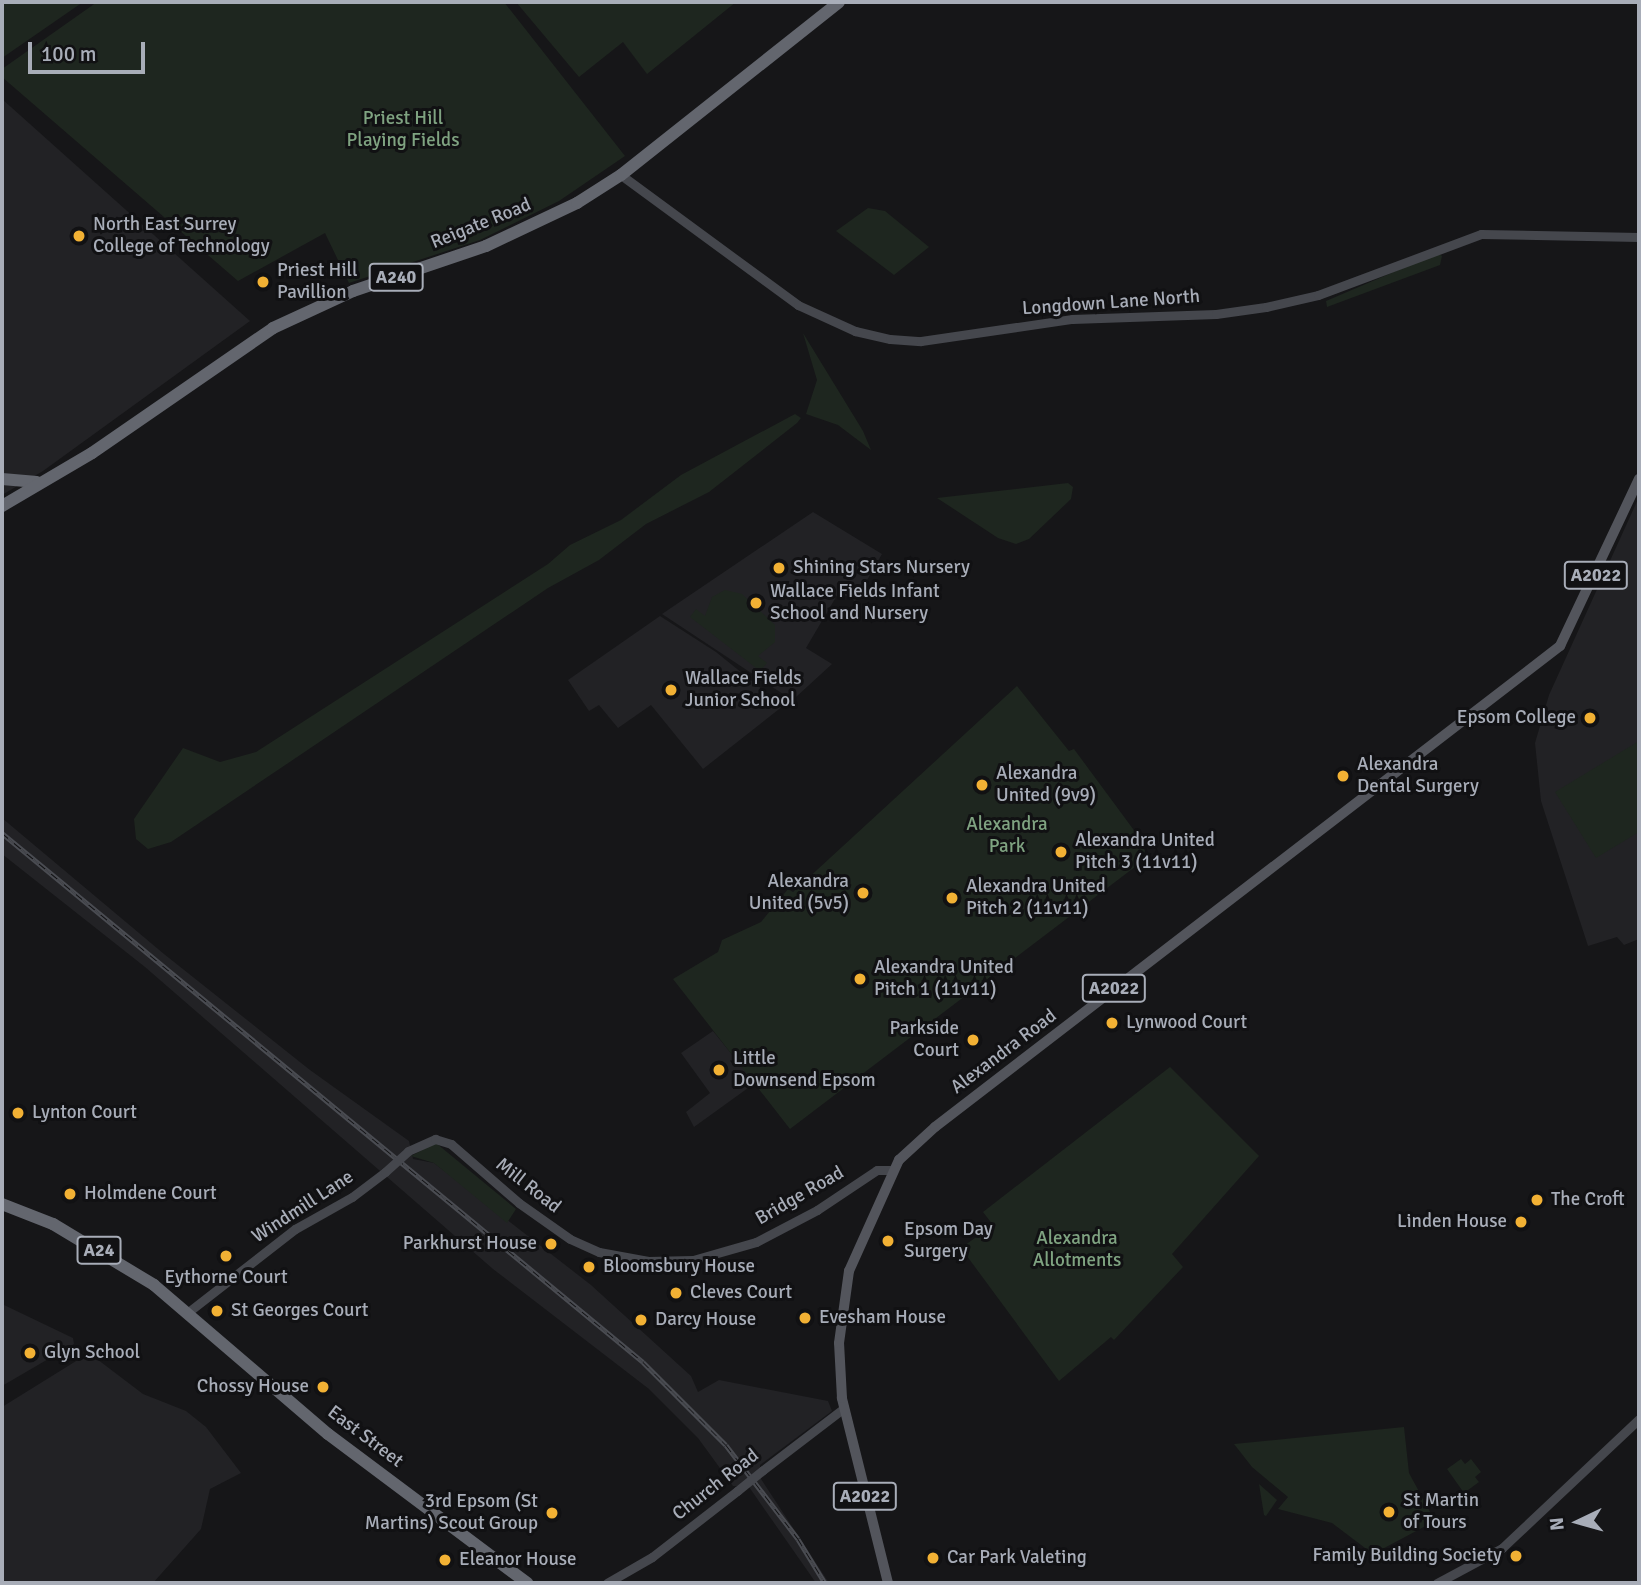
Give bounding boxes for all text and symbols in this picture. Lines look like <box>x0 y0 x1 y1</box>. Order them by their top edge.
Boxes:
scale bar <box>32 28 149 72</box>
text: 100 m <box>41 41 96 67</box>
park label: Priest Hill Playing Fields <box>347 108 459 152</box>
street label: Reigate Road <box>428 194 534 254</box>
place label: North East Surrey College of Technology <box>93 214 270 258</box>
marker: North East Surrey College of Technology <box>71 228 87 244</box>
place label: Priest Hill Pavillion <box>277 260 358 304</box>
road number: A240 <box>368 262 424 292</box>
marker: Priest Hill Pavillion <box>255 274 271 290</box>
street label: Longdown Lane North <box>1021 285 1201 321</box>
place label: Shining Stars Nursery <box>793 557 970 579</box>
marker: Shining Stars Nursery <box>771 560 787 576</box>
road number: A2022 <box>1563 560 1629 590</box>
place label: Wallace Fields Infant School and Nursery <box>770 581 940 625</box>
marker: Wallace Fields Infant School and Nursery <box>748 595 764 611</box>
place label: Wallace Fields Junior School <box>685 668 802 712</box>
marker: Wallace Fields Junior School <box>663 682 679 698</box>
place label: Epsom College <box>1457 707 1576 729</box>
marker: Epsom College <box>1582 710 1598 726</box>
place label: Alexandra Dental Surgery <box>1357 754 1479 798</box>
place label: Alexandra United (9v9) <box>996 763 1096 807</box>
marker: Alexandra Dental Surgery <box>1335 768 1351 784</box>
marker: Alexandra United (9v9) <box>974 777 990 793</box>
park label: Alexandra Park <box>966 814 1048 858</box>
place label: Alexandra United Pitch 3 (11v11) <box>1075 830 1215 874</box>
marker: Alexandra United Pitch 3 (11v11) <box>1053 844 1069 860</box>
place label: Alexandra United (5v5) <box>749 871 849 915</box>
place label: Alexandra United Pitch 2 (11v11) <box>966 876 1106 920</box>
marker: Alexandra United (5v5) <box>855 885 871 901</box>
marker: Alexandra United Pitch 2 (11v11) <box>944 890 960 906</box>
place label: Alexandra United Pitch 1 (11v11) <box>874 957 1014 1001</box>
marker: Alexandra United Pitch 1 (11v11) <box>852 971 868 987</box>
road number: A2022 <box>1081 973 1147 1002</box>
street label: Alexandra Road <box>947 1005 1061 1099</box>
place label: Lynwood Court <box>1126 1012 1247 1034</box>
marker: Lynwood Court <box>1104 1015 1120 1031</box>
place label: Parkside Court <box>889 1018 959 1062</box>
marker: Parkside Court <box>965 1032 981 1048</box>
place label: Little Downsend Epsom <box>733 1048 876 1092</box>
marker: Little Downsend Epsom <box>711 1062 727 1078</box>
place label: Lynton Court <box>32 1102 137 1124</box>
marker: Lynton Court <box>10 1105 26 1121</box>
street label: Mill Road <box>491 1154 565 1218</box>
street label: Bridge Road <box>752 1162 848 1230</box>
street label: Windmill Lane <box>248 1166 358 1248</box>
place label: Holmdene Court <box>84 1183 217 1205</box>
marker: Holmdene Court <box>62 1186 78 1202</box>
place label: The Croft <box>1551 1189 1625 1211</box>
marker: The Croft <box>1529 1192 1545 1208</box>
place label: Linden House <box>1397 1211 1507 1233</box>
marker: Linden House <box>1513 1214 1529 1230</box>
place label: Epsom Day Surgery <box>904 1219 993 1263</box>
park label: Alexandra Allotments <box>1033 1228 1121 1272</box>
marker: Epsom Day Surgery <box>878 1231 898 1251</box>
place label: Parkhurst House <box>403 1233 537 1255</box>
road number: A24 <box>76 1236 122 1265</box>
marker: Parkhurst House <box>543 1236 559 1252</box>
marker: Eythorne Court <box>218 1248 234 1264</box>
place label: Bloomsbury House <box>603 1256 755 1278</box>
marker: Bloomsbury House <box>581 1259 597 1275</box>
place label: Eythorne Court <box>164 1267 288 1289</box>
place label: Cleves Court <box>690 1282 792 1304</box>
marker: Cleves Court <box>668 1285 684 1301</box>
place label: St Georges Court <box>231 1300 368 1322</box>
marker: St Georges Court <box>209 1303 225 1319</box>
place label: Evesham House <box>819 1307 946 1329</box>
place label: Darcy House <box>655 1309 756 1331</box>
marker: Evesham House <box>797 1310 813 1326</box>
marker: Darcy House <box>633 1312 649 1328</box>
place label: Glyn School <box>44 1342 140 1364</box>
marker: Glyn School <box>22 1345 38 1361</box>
place label: Chossy House <box>197 1376 309 1398</box>
marker: Chossy House <box>315 1379 331 1395</box>
street label: East Street <box>323 1401 407 1473</box>
street label: Church Road <box>668 1444 764 1526</box>
road number: A2022 <box>832 1482 898 1511</box>
north arrow <box>1543 1487 1613 1557</box>
place label: St Martin of Tours <box>1403 1490 1479 1534</box>
place label: 3rd Epsom (St Martins) Scout Group <box>365 1491 538 1535</box>
marker: St Martin of Tours <box>1381 1504 1397 1520</box>
marker: 3rd Epsom (St Martins) Scout Group <box>544 1505 560 1521</box>
text: N <box>1545 1516 1570 1531</box>
place label: Family Building Society <box>1312 1545 1502 1567</box>
place label: Car Park Valeting <box>947 1547 1087 1569</box>
marker: Family Building Society <box>1508 1548 1524 1564</box>
place label: Eleanor House <box>459 1549 577 1571</box>
marker: Car Park Valeting <box>925 1550 941 1566</box>
marker: Eleanor House <box>437 1552 453 1568</box>

